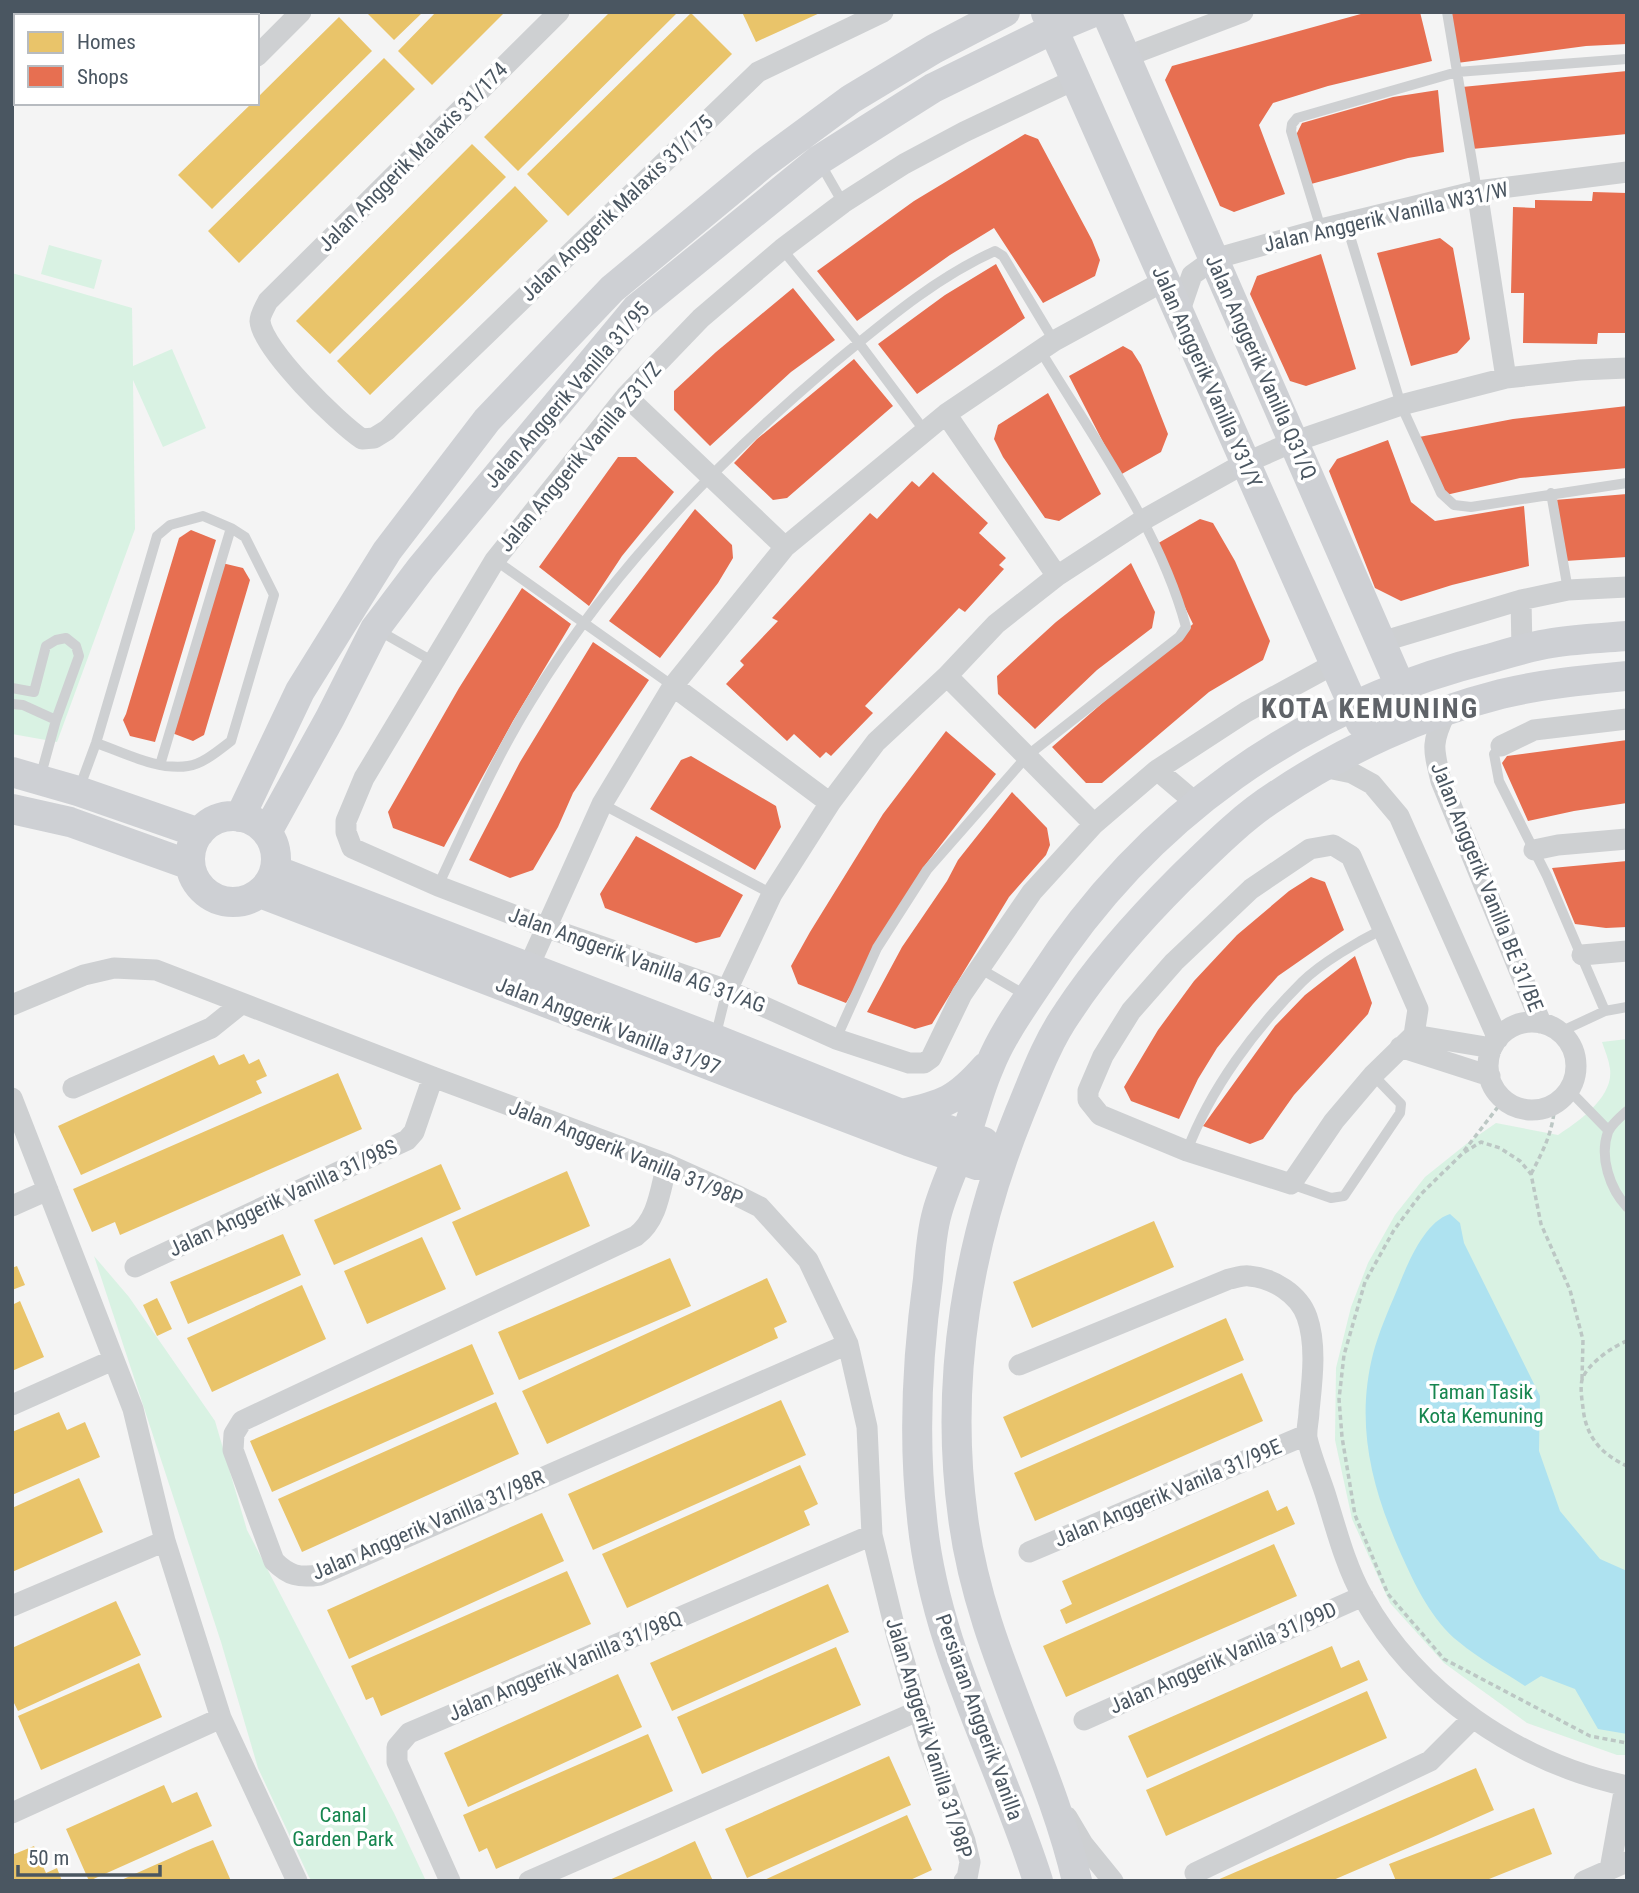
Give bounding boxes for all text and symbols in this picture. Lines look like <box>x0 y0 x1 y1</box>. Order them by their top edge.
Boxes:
legend <box>14 14 259 105</box>
text: Homes <box>77 30 136 54</box>
street label: Jalan Anggerik Malaxis 31/174 <box>314 58 512 256</box>
text: Shops <box>77 65 129 89</box>
street label: Jalan Anggerik Malaxis 31/175 <box>516 110 718 306</box>
street label: Jalan Anggerik Vanilla W31/W <box>1262 177 1510 257</box>
street label: Jalan Anggerik Vanilla Q31/Q <box>1201 251 1321 483</box>
street label: Jalan Anggerik Vanilla Y31/Y <box>1147 263 1267 491</box>
street label: Jalan Anggerik Vanilla 31/95 <box>480 297 654 493</box>
street label: Jalan Anggerik Vanilla Z31/Z <box>494 357 666 557</box>
district label: KOTA KEMUNING <box>1261 692 1479 725</box>
street label: Jalan Anggerik Vanilla BE 31/BE <box>1426 759 1548 1015</box>
street label: Jalan Anggerik Vanilla AG 31/AG <box>505 902 769 1018</box>
street label: Jalan Anggerik Vanilla 31/97 <box>492 972 724 1080</box>
street label: Jalan Anggerik Vanilla 31/98P <box>506 1095 746 1211</box>
street label: Jalan Anggerik Vanilla 31/98S <box>165 1134 401 1262</box>
park label: Taman Tasik Kota Kemuning <box>1418 1380 1544 1428</box>
street label: Jalan Anggerik Vanila 31/99E <box>1051 1434 1285 1552</box>
street label: Jalan Anggerik Vanilla 31/98R <box>308 1465 548 1585</box>
street label: Jalan Anggerik Vanila 31/99D <box>1106 1597 1340 1719</box>
street label: Jalan Anggerik Vanilla 31/98Q <box>445 1606 685 1726</box>
street label: Persiaran Anggerik Vanilla <box>931 1611 1027 1823</box>
street label: Jalan Anggerik Vanilla 31/98P <box>881 1615 977 1861</box>
park label: Canal Garden Park <box>292 1803 394 1851</box>
scale bar <box>18 1834 159 1878</box>
text: 50 m <box>28 1846 69 1870</box>

